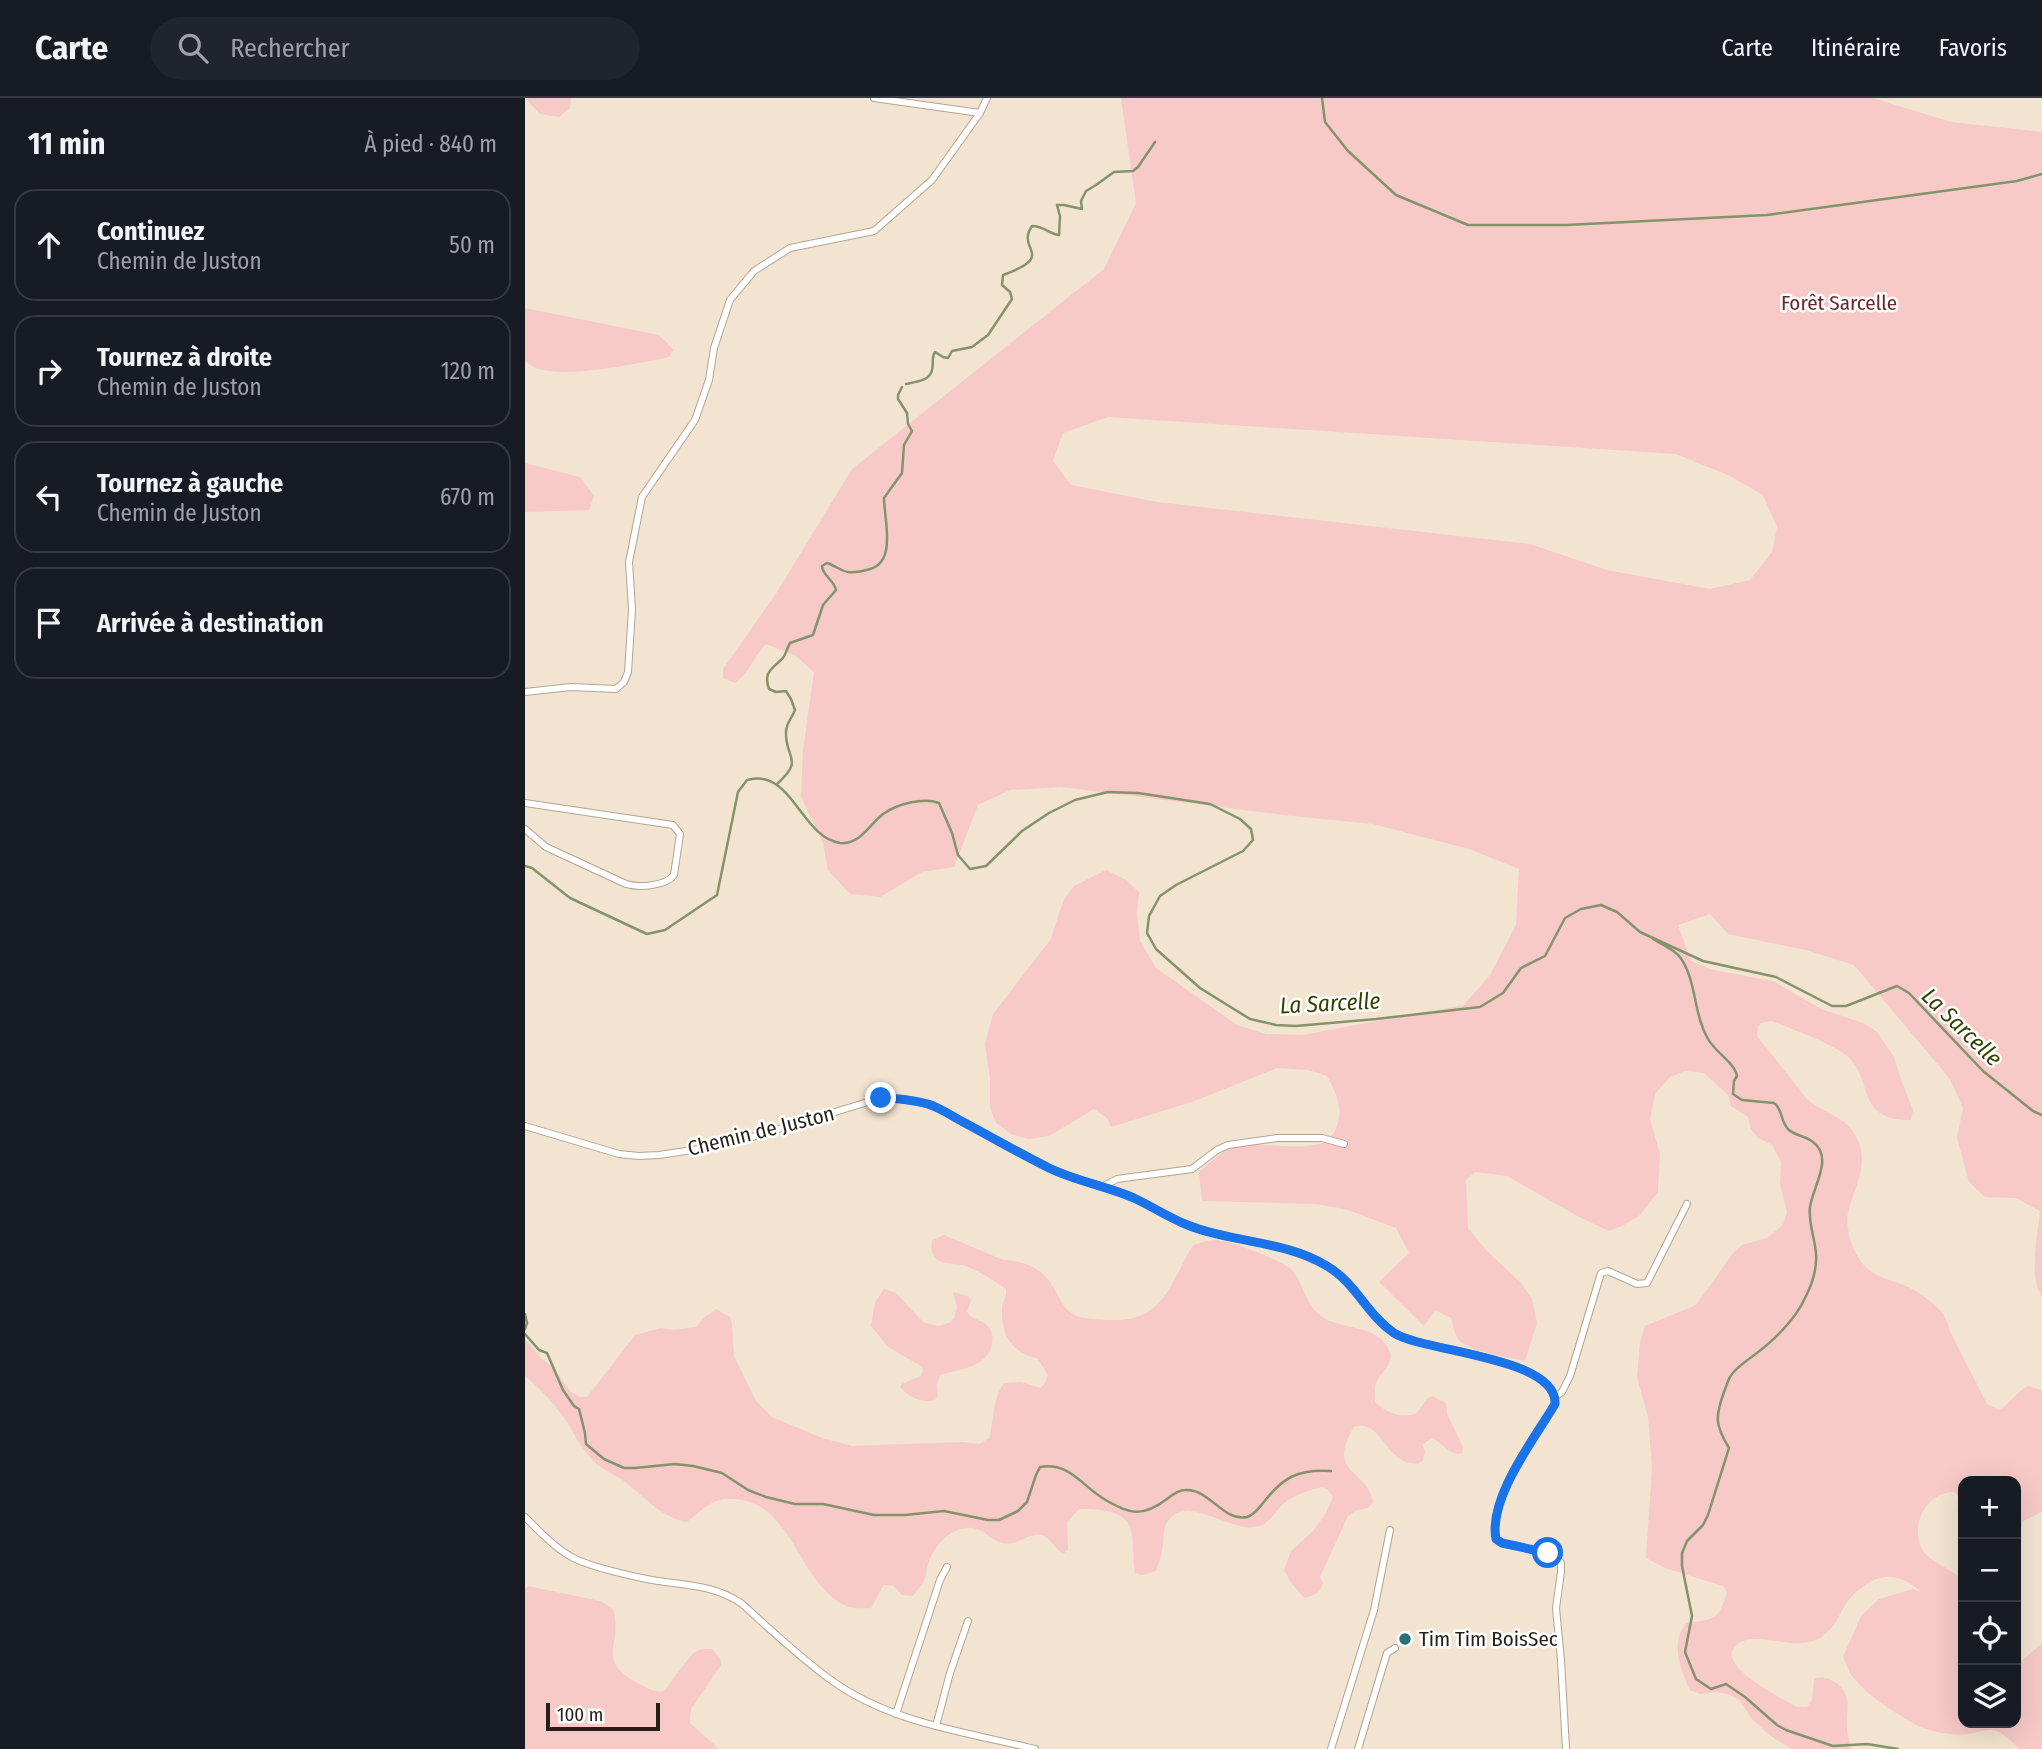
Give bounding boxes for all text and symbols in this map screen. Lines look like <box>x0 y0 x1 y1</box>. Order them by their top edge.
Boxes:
search box <box>150 17 640 80</box>
text: Carte <box>35 28 108 68</box>
icon: search <box>174 29 212 67</box>
text: Rechercher <box>230 33 350 64</box>
text: Carte <box>1722 34 1773 62</box>
text: Itinéraire <box>1811 34 1901 62</box>
text: Favoris <box>1939 34 2007 62</box>
text: 11 min <box>28 126 105 162</box>
text: À pied · 840 m <box>364 130 497 158</box>
text: Continuez <box>97 216 204 247</box>
icon: ahead <box>30 226 68 264</box>
text: 50 m <box>449 231 495 259</box>
text: Chemin de Juston <box>97 247 262 275</box>
park label: Forêt Sarcelle <box>1781 290 1897 316</box>
text: Tournez à droite <box>97 342 272 373</box>
icon: right <box>30 352 68 390</box>
text: 120 m <box>441 357 495 385</box>
text: Chemin de Juston <box>97 373 262 401</box>
text: Tournez à gauche <box>97 468 283 499</box>
icon: left <box>30 478 68 516</box>
text: 670 m <box>440 483 495 511</box>
text: Chemin de Juston <box>97 499 262 527</box>
icon: arrive <box>30 604 68 642</box>
text: Arrivée à destination <box>97 608 324 639</box>
water label: La Sarcelle <box>1916 982 2008 1072</box>
water label: La Sarcelle <box>1279 986 1381 1020</box>
route end <box>865 1082 896 1113</box>
street label: Chemin de Juston <box>685 1100 837 1162</box>
map controls <box>1958 1476 2021 1728</box>
button: + <box>1958 1476 2021 1539</box>
route start <box>1532 1537 1563 1568</box>
button: − <box>1958 1539 2021 1602</box>
button: locate <box>1958 1602 2021 1665</box>
place label: Tim Tim BoisSec <box>1419 1626 1558 1652</box>
marker: Tim Tim BoisSec <box>1397 1631 1413 1647</box>
button: layers <box>1958 1665 2021 1728</box>
scale bar <box>546 1700 660 1732</box>
text: 100 m <box>557 1703 603 1726</box>

